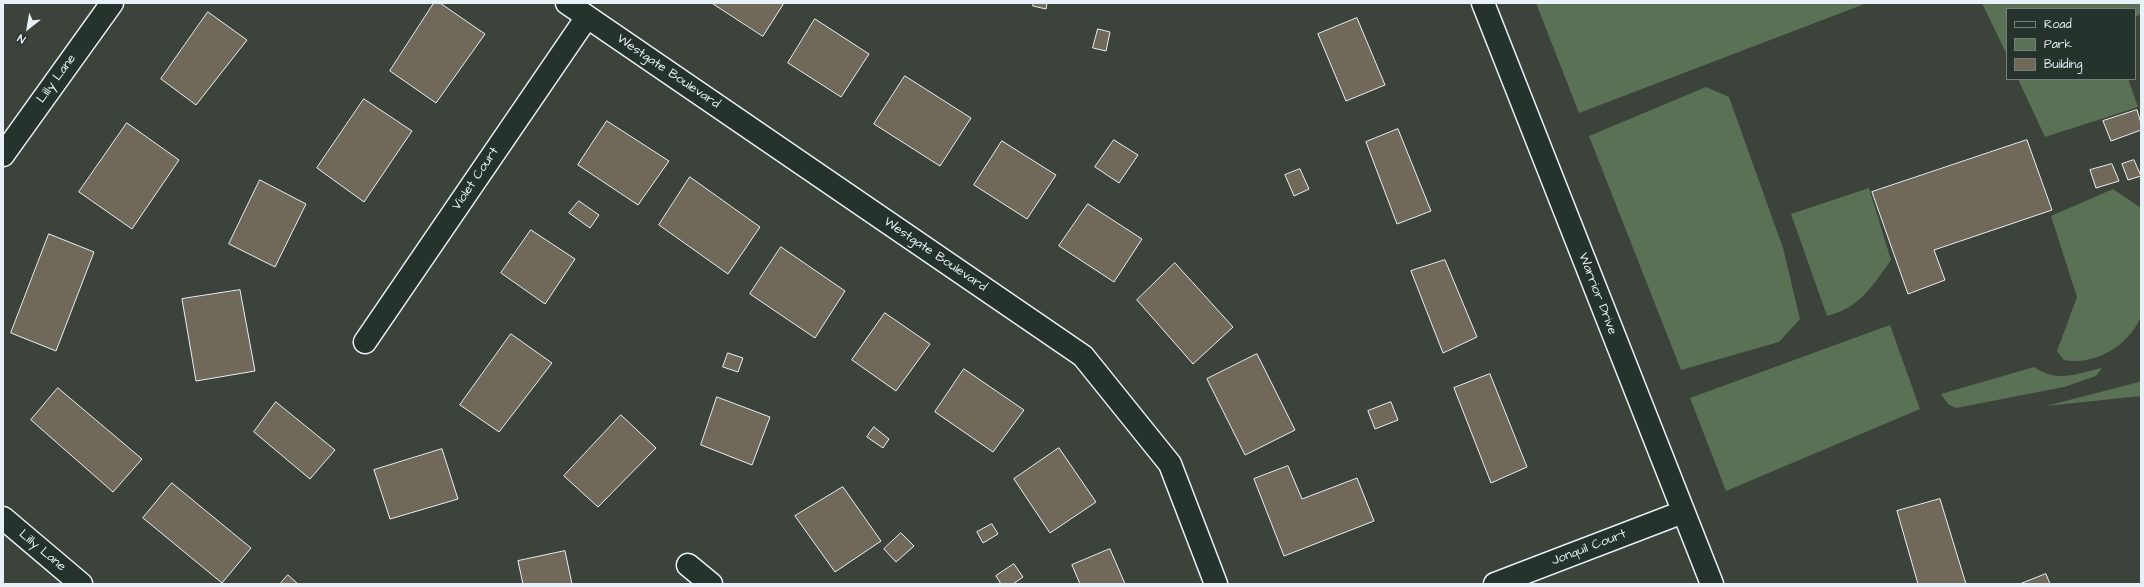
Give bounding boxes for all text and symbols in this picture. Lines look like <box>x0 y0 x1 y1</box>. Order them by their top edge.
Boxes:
north arrow <box>8 8 48 48</box>
legend <box>2006 8 2136 80</box>
text: Road <box>2044 16 2072 33</box>
text: N <box>15 31 28 47</box>
street label: Westgate Boulevard <box>613 32 723 112</box>
text: Park <box>2044 36 2072 53</box>
street label: Lilly Lane <box>34 52 80 106</box>
text: Building <box>2044 56 2082 73</box>
street label: Violet Court <box>449 145 503 213</box>
street label: Westgate Boulevard <box>880 215 990 295</box>
street label: Warrior Drive <box>1574 251 1620 337</box>
street label: Lilly Lane <box>15 527 69 575</box>
street label: Jonquil Court <box>1549 527 1629 569</box>

